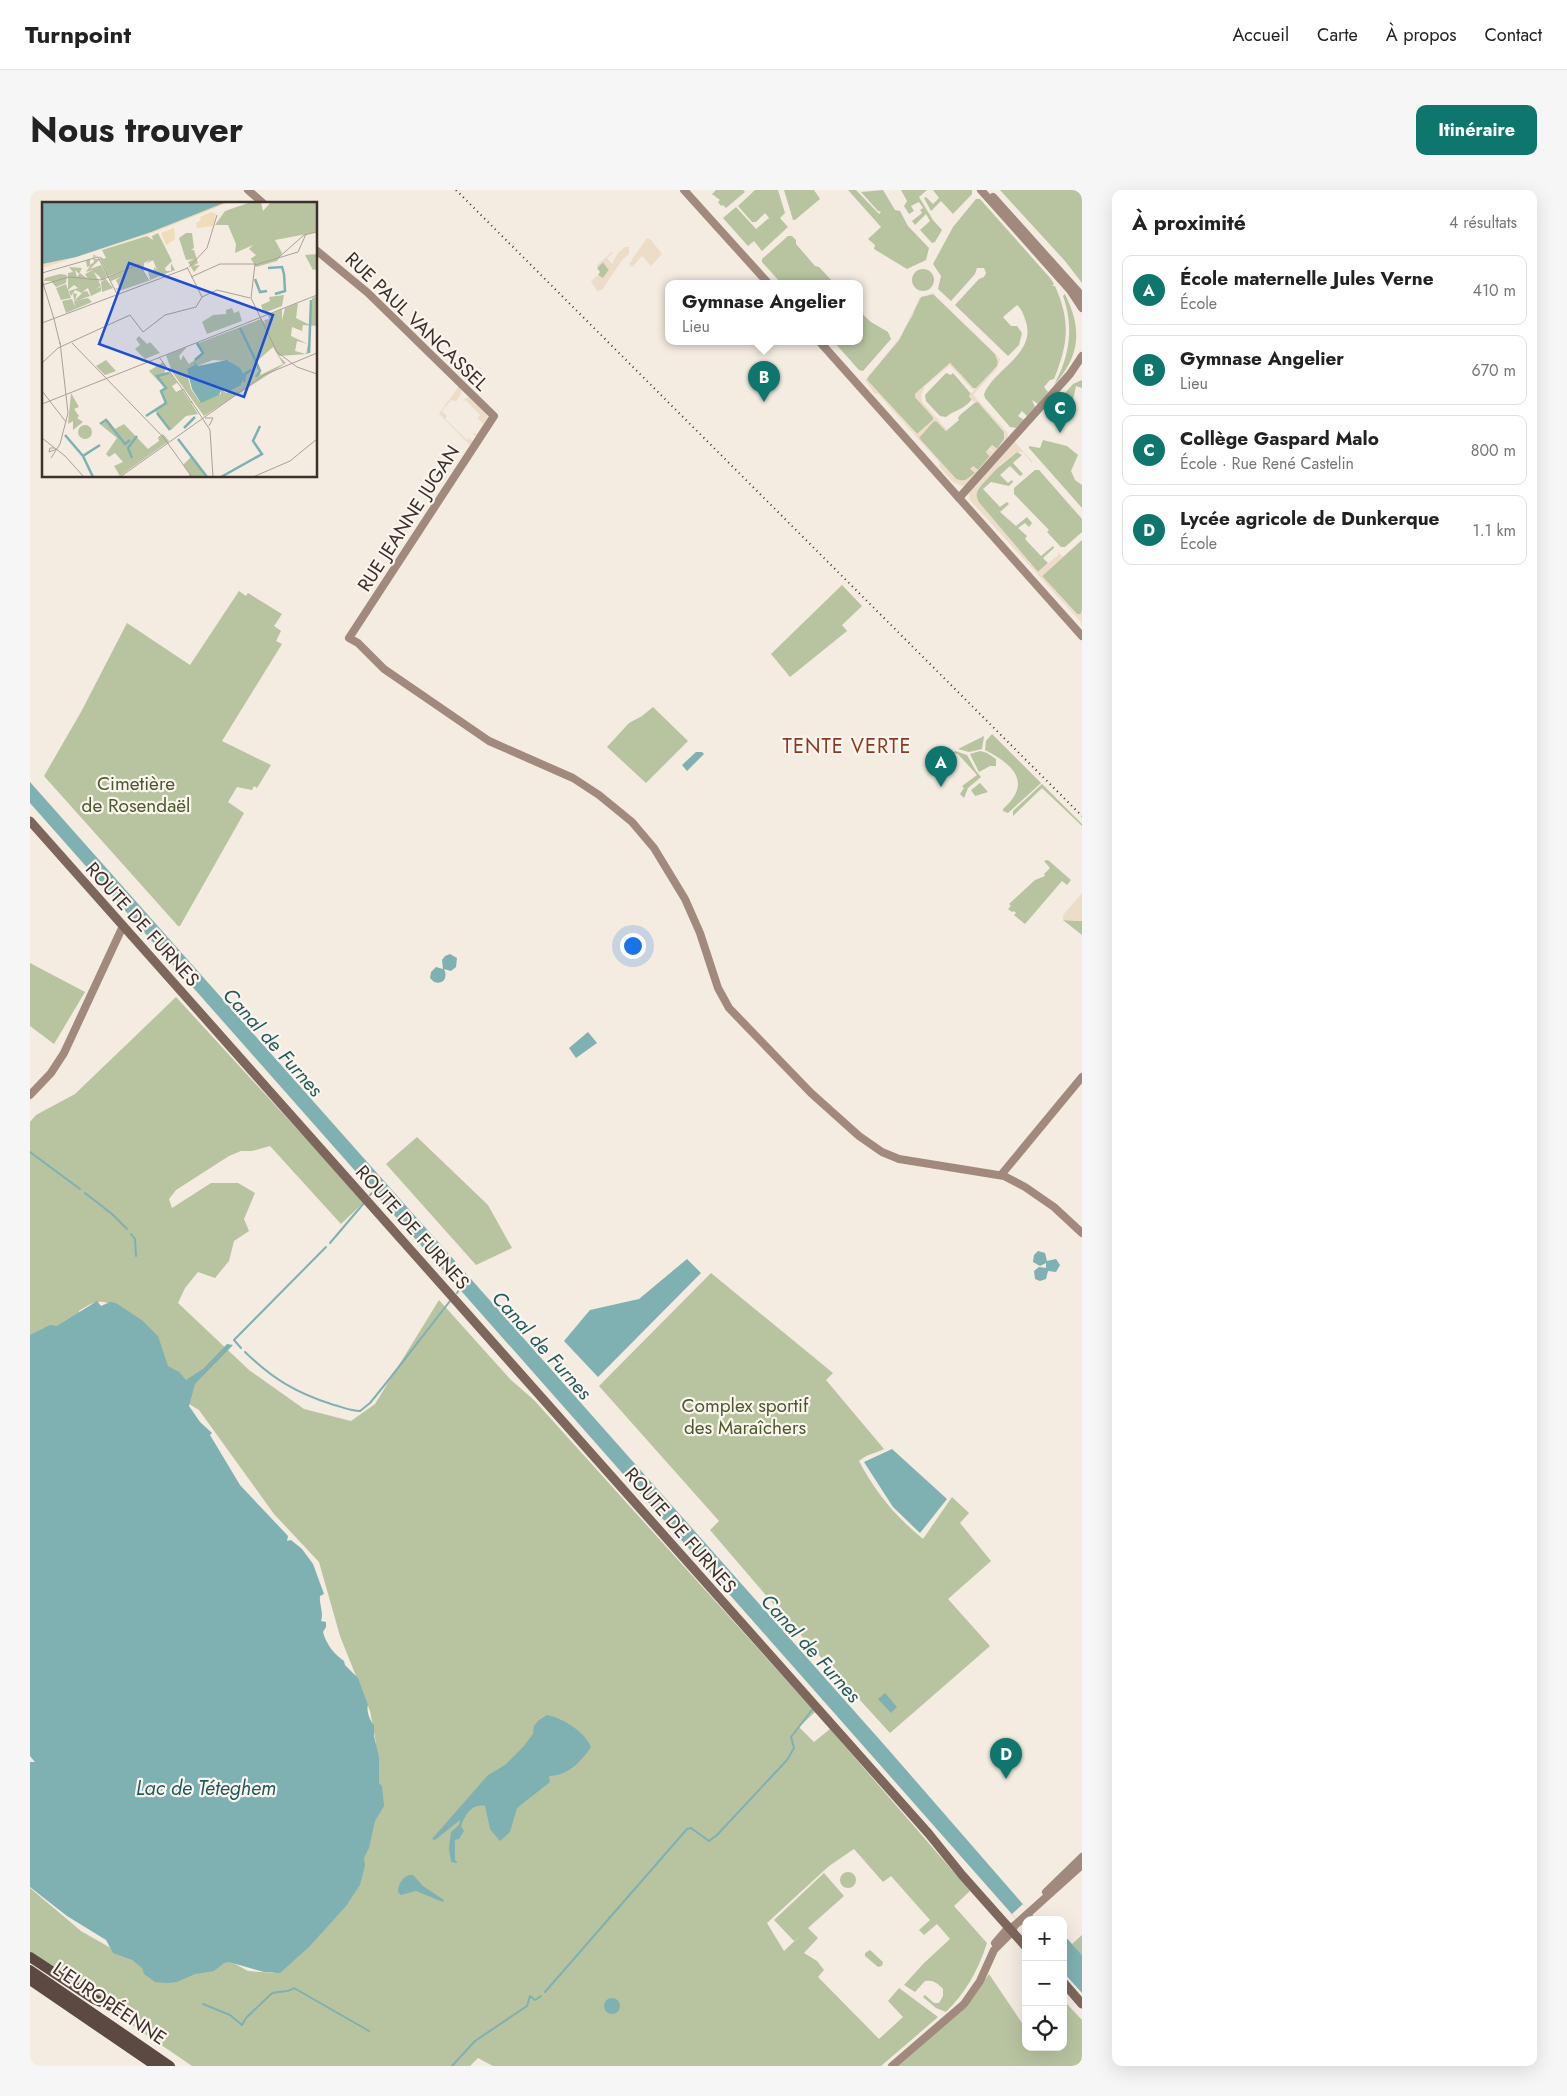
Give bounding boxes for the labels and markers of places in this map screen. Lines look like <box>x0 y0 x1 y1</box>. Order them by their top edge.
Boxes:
pin: B <box>748 361 780 402</box>
pin: C <box>1044 392 1076 433</box>
pin: A <box>925 746 957 787</box>
pin: D <box>990 1738 1022 1779</box>

